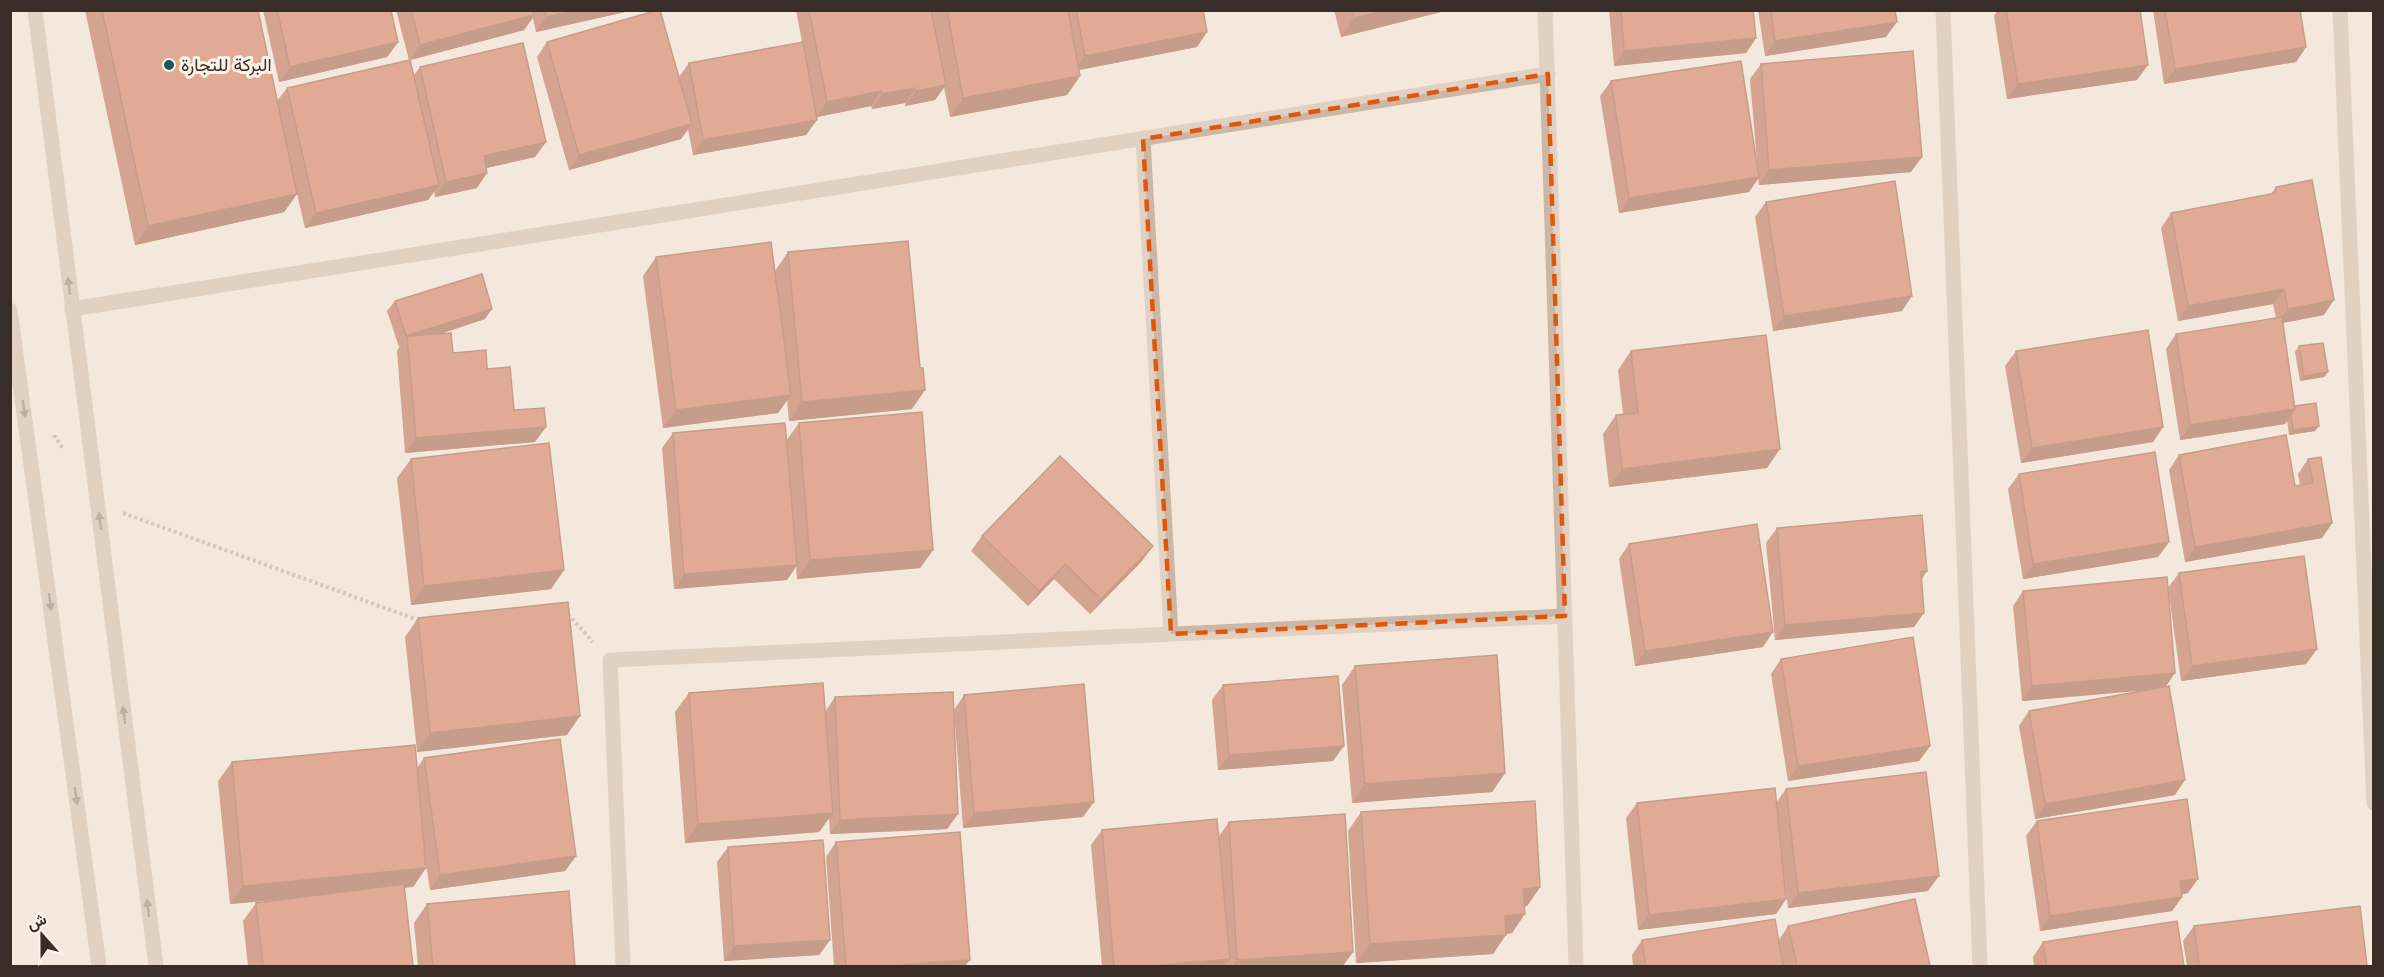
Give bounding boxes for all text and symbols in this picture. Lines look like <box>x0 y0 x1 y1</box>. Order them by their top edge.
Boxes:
place label: البركة للتجارة <box>181 53 272 76</box>
marker: البركة للتجارة <box>162 58 176 72</box>
one-way arrow <box>65 277 74 296</box>
one-way arrow <box>19 400 29 419</box>
one-way arrow <box>95 512 105 531</box>
one-way arrow <box>45 593 54 612</box>
one-way arrow <box>119 705 129 724</box>
one-way arrow <box>71 786 80 805</box>
one-way arrow <box>144 899 153 918</box>
north arrow <box>12 905 72 965</box>
text: ش <box>24 908 49 934</box>

